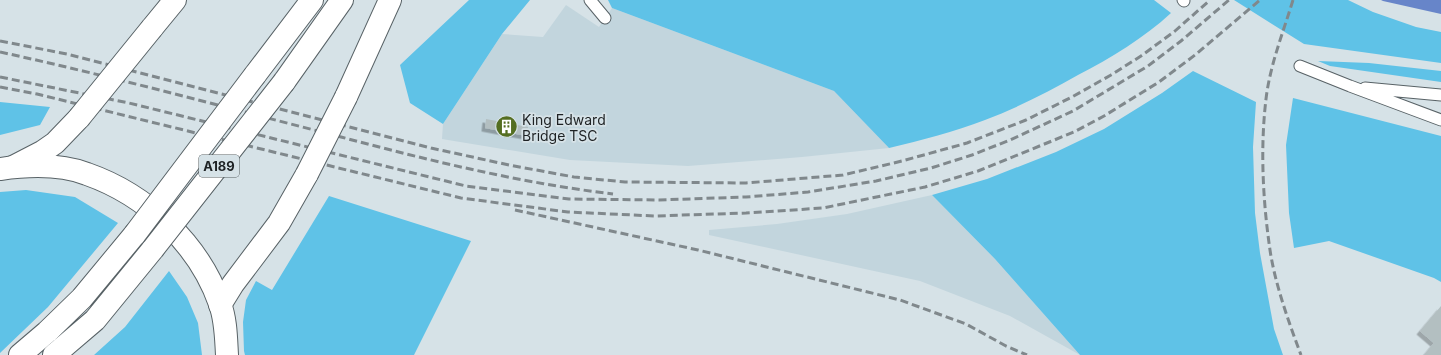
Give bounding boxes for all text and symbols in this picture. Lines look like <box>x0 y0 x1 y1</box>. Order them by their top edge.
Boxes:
place label: King Edward Bridge TSC <box>522 111 606 144</box>
building icon: King Edward Bridge TSC <box>494 114 520 140</box>
road number: A189 <box>199 155 239 177</box>

